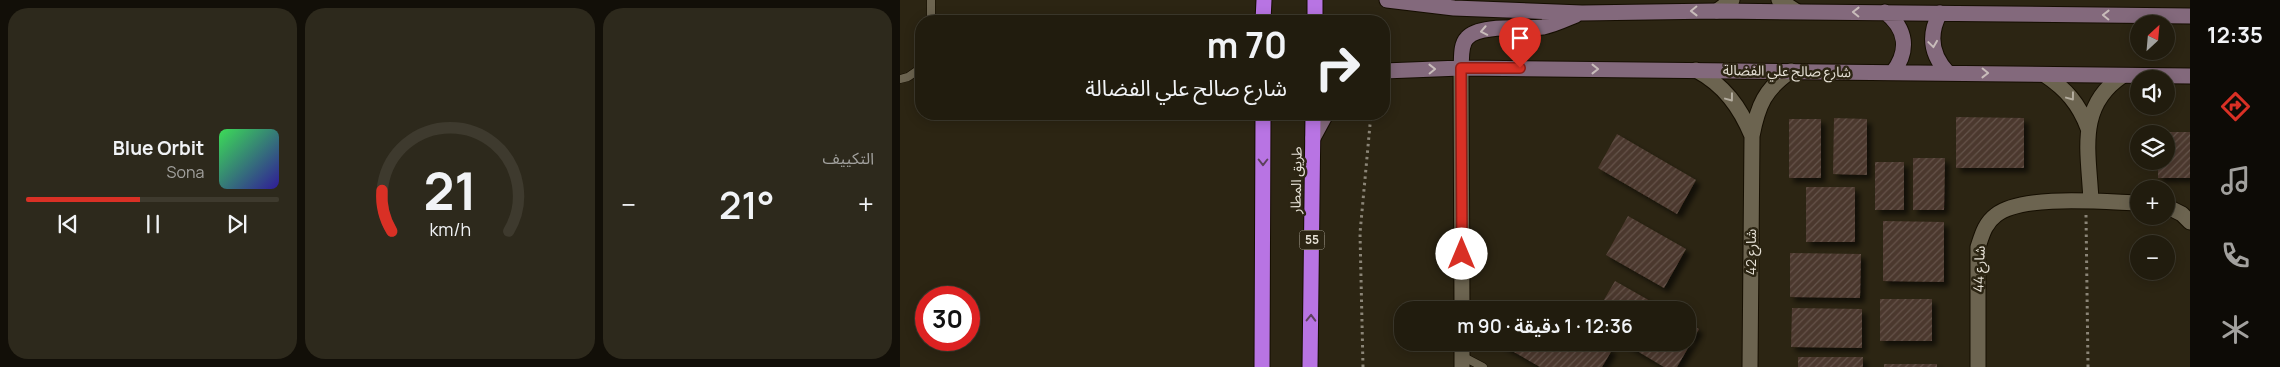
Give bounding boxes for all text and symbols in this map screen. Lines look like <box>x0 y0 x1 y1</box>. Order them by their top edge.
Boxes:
one-way arrow <box>1690 6 1698 16</box>
one-way arrow <box>1852 7 1860 17</box>
one-way arrow <box>2102 10 2110 20</box>
north arrow <box>2130 15 2175 60</box>
map controls <box>2130 15 2175 280</box>
pin <box>1499 17 1541 68</box>
text: 12:35 <box>2207 20 2263 50</box>
text: 70 m <box>1207 21 1287 69</box>
icon: arrive <box>1506 24 1534 52</box>
one-way arrow <box>1479 26 1488 36</box>
icon: right <box>1305 35 1370 100</box>
one-way arrow <box>1928 40 1938 49</box>
street label: شارع صالح علي الفضالة <box>1723 60 1851 83</box>
one-way arrow <box>1429 63 1437 74</box>
one-way arrow <box>1592 64 1599 74</box>
one-way arrow <box>1981 68 1989 79</box>
button: sound <box>2130 70 2175 115</box>
text: شارع صالح علي الفضالة <box>1085 73 1287 103</box>
icon: directions <box>2218 89 2253 124</box>
one-way arrow <box>2066 91 2074 100</box>
one-way arrow <box>1724 92 1733 101</box>
button: layers <box>2130 125 2175 170</box>
text: Blue Orbit <box>113 135 204 161</box>
street label: طريق المطار <box>1285 146 1307 215</box>
text: التكييف <box>822 147 874 169</box>
text: 21 <box>423 155 477 226</box>
one-way arrow <box>1258 159 1268 167</box>
text: Sona <box>167 161 204 183</box>
icon: music <box>2218 163 2253 198</box>
text: 21° <box>719 178 775 230</box>
button: + <box>2130 180 2175 225</box>
text: − <box>621 185 636 223</box>
text: + <box>858 185 874 223</box>
icon: previous <box>54 210 82 238</box>
icon: pause <box>139 210 167 238</box>
icon: next <box>223 210 251 238</box>
text: km/h <box>429 217 471 241</box>
position arrow <box>1435 227 1487 279</box>
street label: شارع 42 <box>1741 229 1762 275</box>
road number: 55 <box>1300 230 1324 250</box>
button: − <box>2130 235 2175 280</box>
icon: phone <box>2218 238 2253 273</box>
street label: شارع 44 <box>1968 245 1991 293</box>
speed limit sign: 30 <box>915 286 980 351</box>
icon: climate <box>2218 312 2253 347</box>
text: 12:36 · 1 دقيقة · 90 m <box>1457 313 1633 339</box>
one-way arrow <box>1305 314 1316 322</box>

